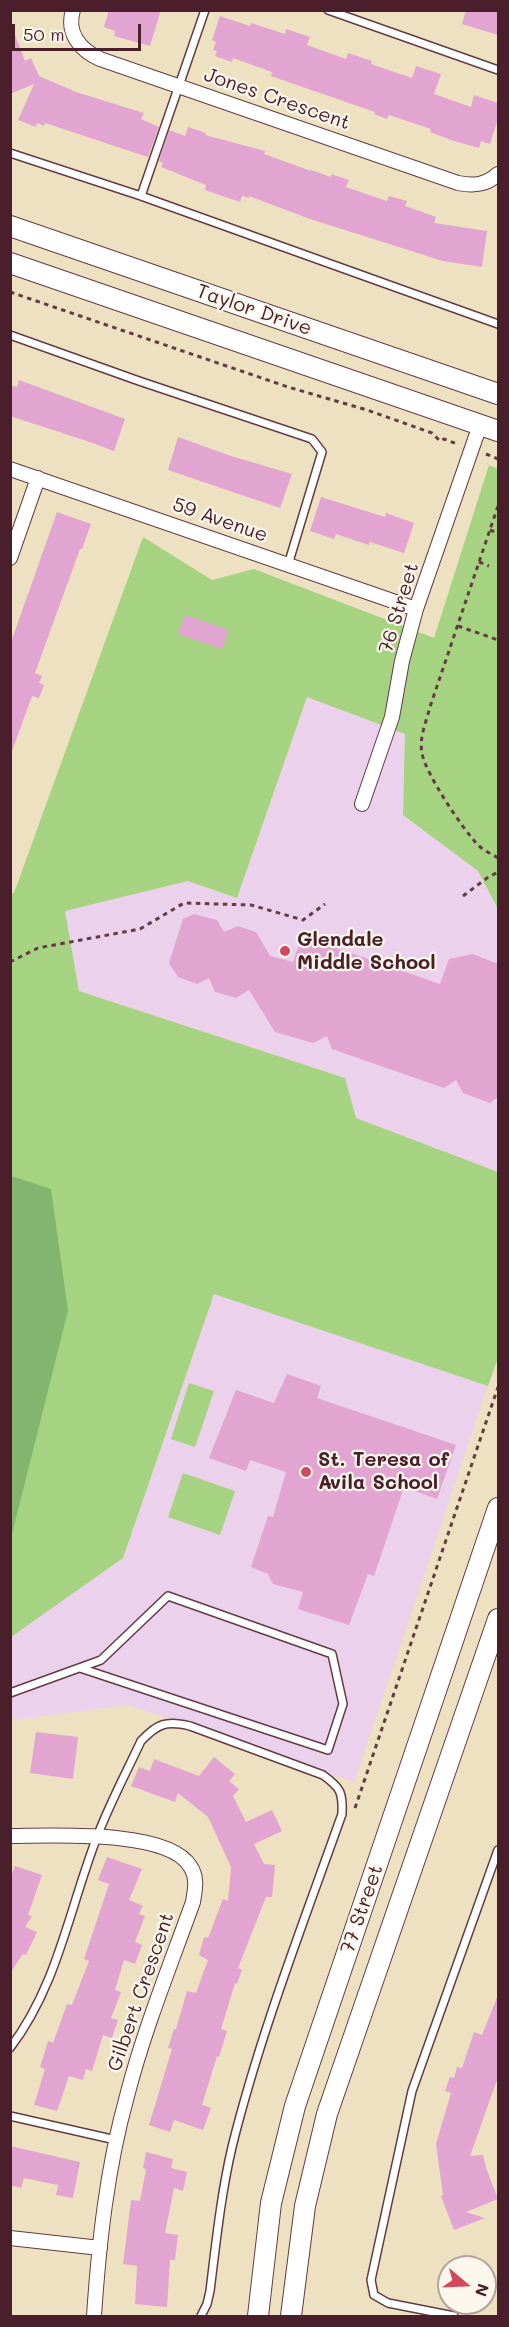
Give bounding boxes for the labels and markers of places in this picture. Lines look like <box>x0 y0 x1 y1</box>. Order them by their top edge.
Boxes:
place label: Glendale Middle School <box>297 928 436 975</box>
marker: Glendale Middle School <box>278 944 292 958</box>
place label: St. Teresa of Avila School <box>318 1448 449 1495</box>
marker: St. Teresa of Avila School <box>299 1465 313 1479</box>

